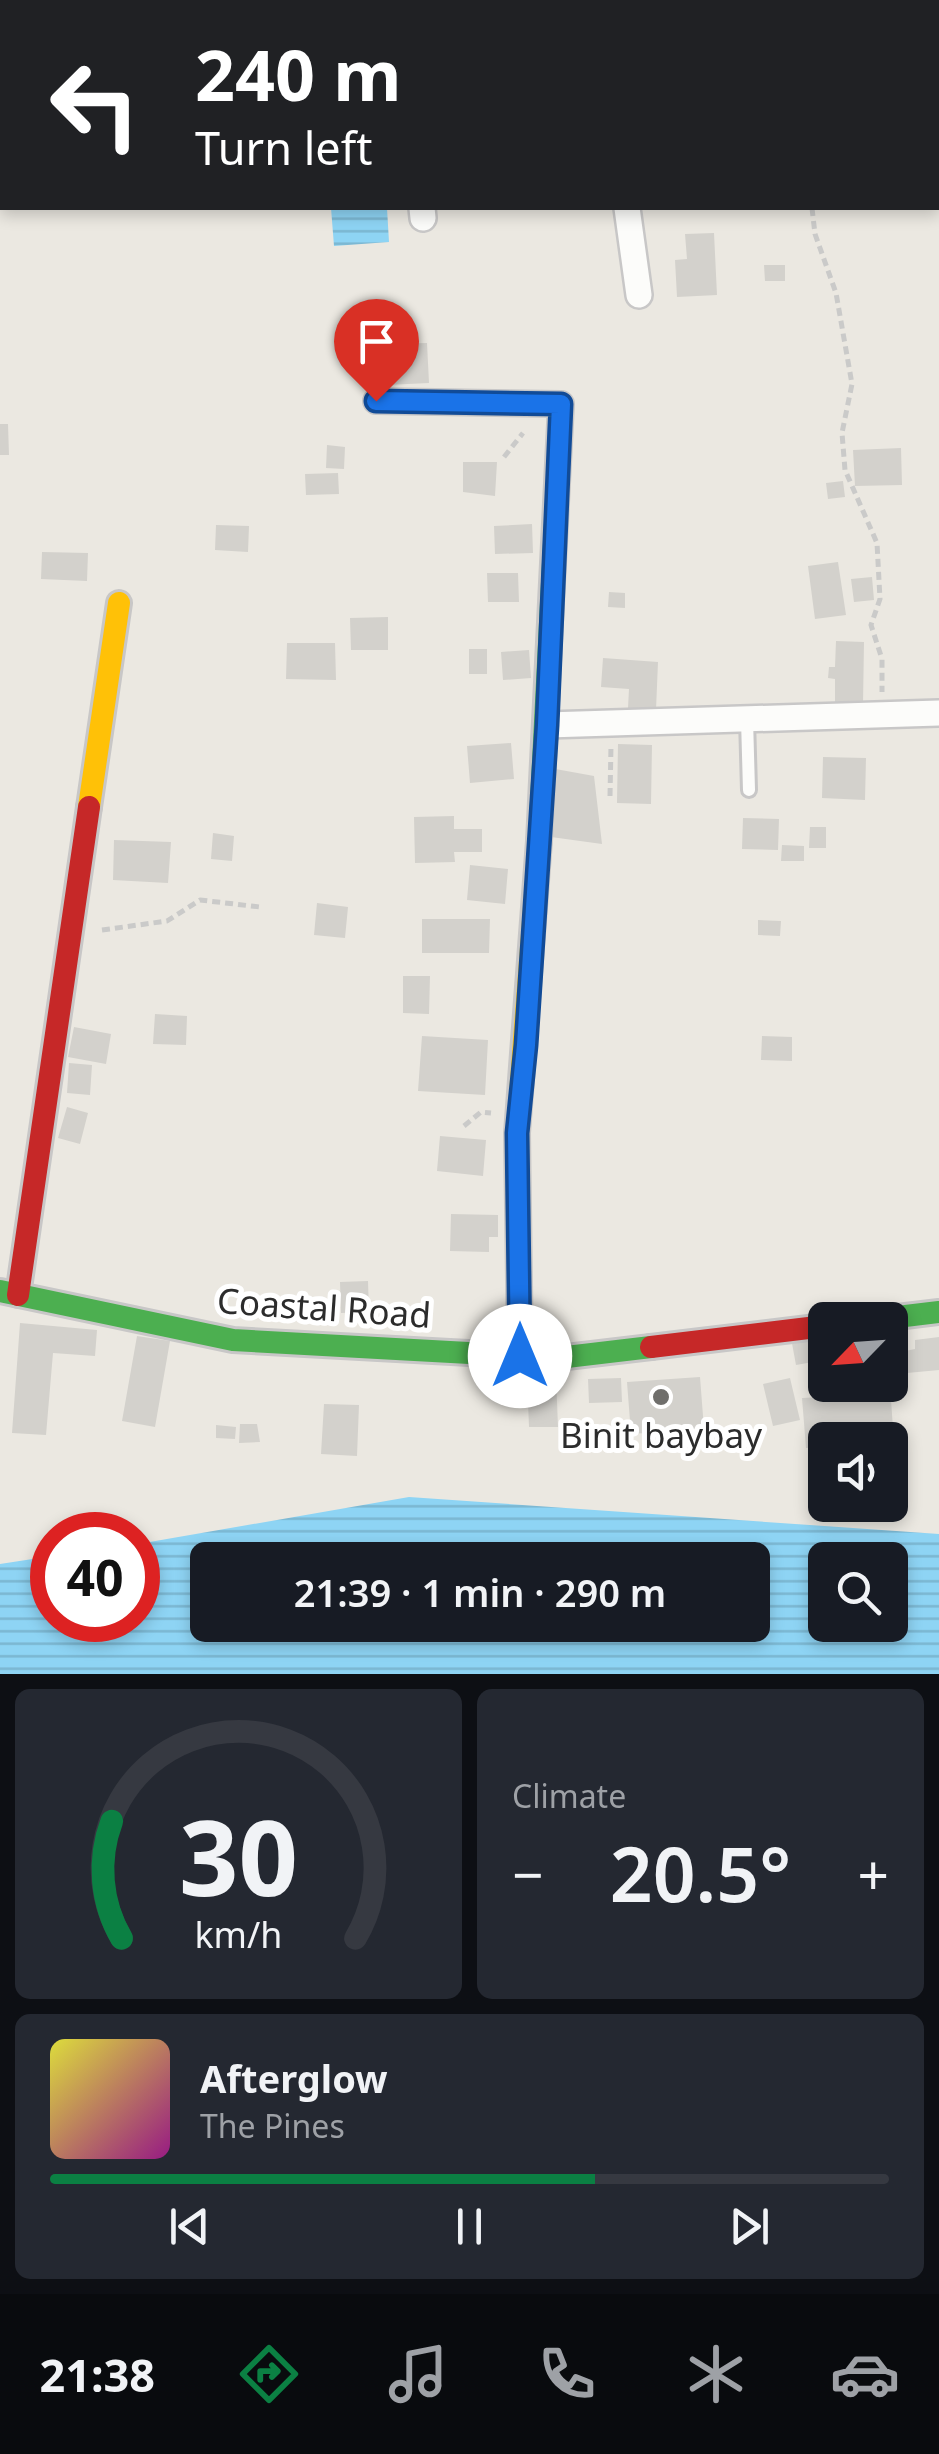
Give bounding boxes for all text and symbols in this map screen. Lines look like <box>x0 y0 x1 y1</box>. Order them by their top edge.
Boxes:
text: 240 m <box>195 26 402 122</box>
icon: left <box>30 40 160 170</box>
text: Turn left <box>195 117 372 178</box>
pin <box>334 299 419 402</box>
icon: arrive <box>349 314 404 369</box>
street label: Coastal Road <box>216 1276 432 1338</box>
north arrow <box>808 1302 908 1402</box>
map controls <box>808 1302 908 1642</box>
position arrow <box>468 1304 572 1408</box>
marker: Binit baybay <box>650 1386 672 1408</box>
place label: Binit baybay <box>560 1411 762 1458</box>
button: sound <box>808 1422 908 1522</box>
speed limit sign: 40 <box>30 1512 160 1642</box>
button: search <box>808 1542 908 1642</box>
text: 21:39 · 1 min · 290 m <box>294 1566 666 1618</box>
text: Climate <box>512 1774 626 1817</box>
text: 30 <box>179 1785 298 1926</box>
text: 20.5° <box>610 1822 791 1924</box>
text: − <box>512 1836 543 1911</box>
text: + <box>858 1836 889 1911</box>
text: km/h <box>195 1910 282 1958</box>
text: Afterglow <box>200 2052 388 2104</box>
text: The Pines <box>200 2104 345 2147</box>
icon: previous <box>162 2199 217 2254</box>
icon: pause <box>442 2199 497 2254</box>
icon: next <box>722 2199 777 2254</box>
icon: directions <box>234 2339 304 2409</box>
icon: music <box>383 2339 453 2409</box>
icon: phone <box>532 2339 602 2409</box>
icon: climate <box>681 2339 751 2409</box>
icon: car <box>830 2339 900 2409</box>
text: 21:38 <box>39 2344 155 2405</box>

